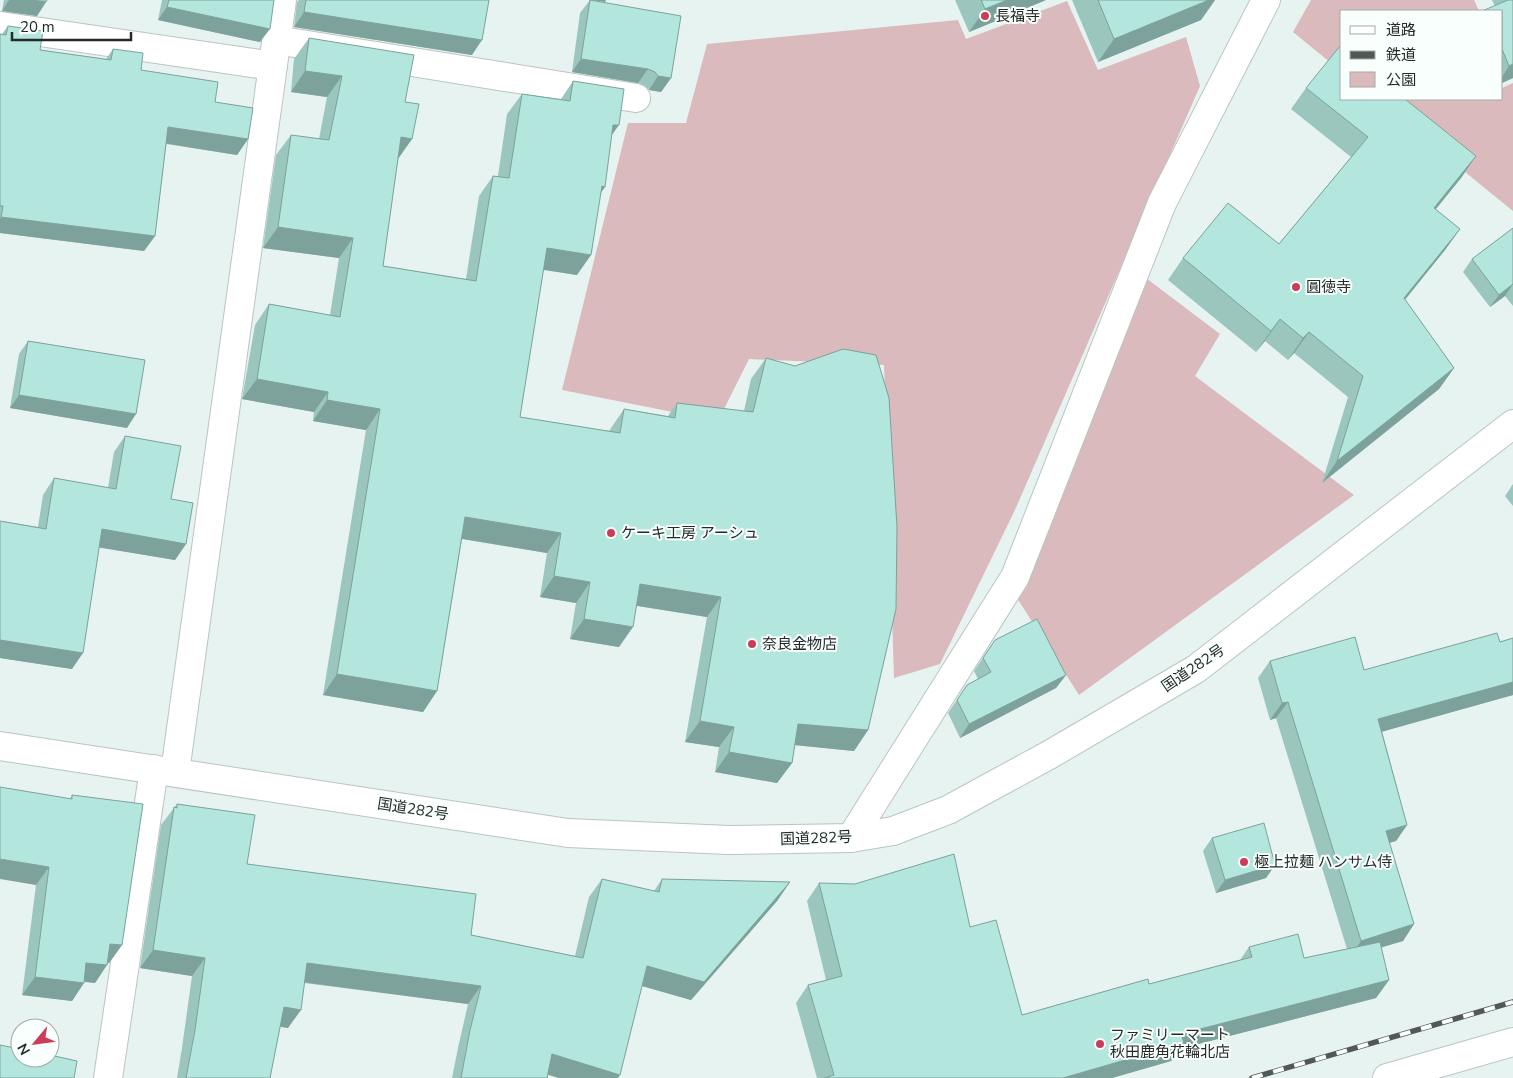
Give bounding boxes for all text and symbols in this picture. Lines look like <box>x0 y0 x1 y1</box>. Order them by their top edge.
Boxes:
place label: 長福寺 <box>995 6 1040 26</box>
scale bar <box>12 10 131 42</box>
marker: 長福寺 <box>979 10 991 22</box>
legend <box>1340 10 1503 100</box>
text: 20 m <box>20 17 55 37</box>
text: 道路 <box>1386 20 1416 40</box>
text: 鉄道 <box>1386 45 1416 65</box>
text: 公園 <box>1386 70 1416 90</box>
place label: 圓徳寺 <box>1306 277 1351 297</box>
marker: 圓徳寺 <box>1290 281 1302 293</box>
place label: ケーキ工房 アーシュ <box>621 523 759 543</box>
marker: ケーキ工房 アーシュ <box>605 527 617 539</box>
place label: 奈良金物店 <box>762 634 837 654</box>
marker: 奈良金物店 <box>746 638 758 650</box>
street label: 国道282号 <box>1158 640 1228 696</box>
street label: 国道282号 <box>376 793 450 825</box>
street label: 国道282号 <box>780 827 852 849</box>
place label: 極上拉麺 ハンサム侍 <box>1254 852 1393 872</box>
marker: 極上拉麺 ハンサム侍 <box>1238 856 1250 868</box>
north arrow <box>10 1018 60 1068</box>
place label: ファミリーマート 秋田鹿角花輪北店 <box>1110 1025 1230 1062</box>
marker: ファミリーマート 秋田鹿角花輪北店 <box>1094 1038 1106 1050</box>
text: N <box>13 1040 35 1058</box>

